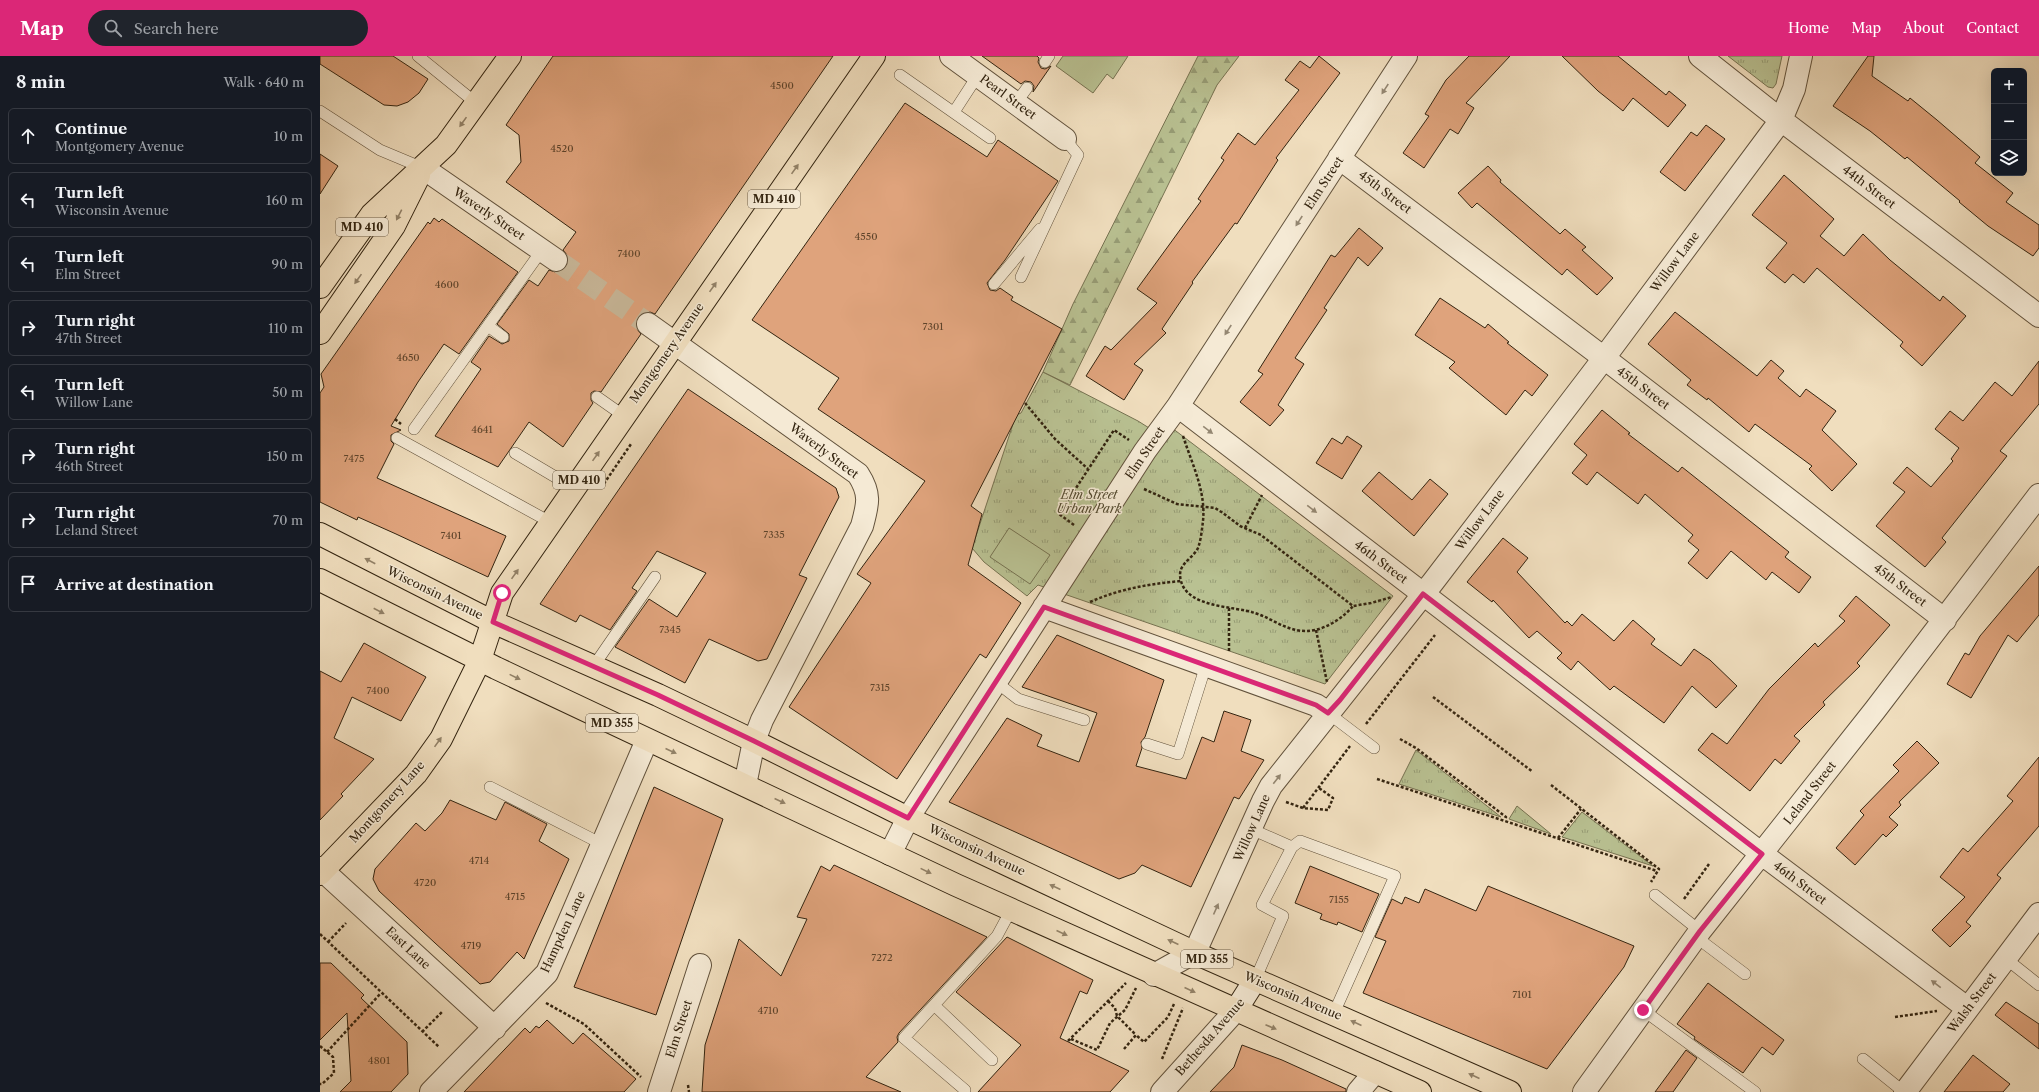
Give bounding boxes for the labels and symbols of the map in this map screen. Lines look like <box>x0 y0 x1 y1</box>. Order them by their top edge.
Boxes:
street label: Pearl Street <box>977 71 1040 123</box>
house number: 4500 <box>770 79 794 92</box>
one-way arrow <box>1381 84 1389 94</box>
one-way arrow <box>459 117 467 127</box>
house number: 4520 <box>550 142 574 155</box>
street label: Elm Street <box>1301 153 1347 212</box>
street label: 44th Street <box>1840 162 1900 212</box>
one-way arrow <box>791 164 799 175</box>
street label: 45th Street <box>1356 167 1415 217</box>
street label: Waverly Street <box>450 184 529 243</box>
road number: MD 410 <box>748 190 800 208</box>
one-way arrow <box>396 209 402 221</box>
one-way arrow <box>1295 215 1302 227</box>
road number: MD 410 <box>336 218 388 236</box>
street label: Willow Lane <box>1646 228 1702 296</box>
house number: 4550 <box>855 230 877 243</box>
house number: 7400 <box>617 247 641 260</box>
one-way arrow <box>354 274 362 284</box>
house number: 4600 <box>435 278 459 291</box>
one-way arrow <box>709 282 717 293</box>
street label: Montgomery Avenue <box>626 299 707 406</box>
house number: 7301 <box>923 320 944 333</box>
one-way arrow <box>1224 324 1231 336</box>
house number: 4650 <box>396 351 420 364</box>
street label: 45th Street <box>1614 363 1673 413</box>
street label: Waverly Street <box>786 419 863 482</box>
house number: 4641 <box>471 423 494 436</box>
street label: Elm Street <box>1122 423 1168 482</box>
one-way arrow <box>1203 426 1214 435</box>
one-way arrow <box>592 451 600 461</box>
house number: 7475 <box>344 452 364 465</box>
road number: MD 410 <box>553 471 605 489</box>
street label: Willow Lane <box>1451 486 1507 554</box>
park label: Elm Street Urban Park <box>1057 487 1122 516</box>
one-way arrow <box>1306 505 1317 513</box>
house number: 7335 <box>763 528 785 541</box>
house number: 7401 <box>441 529 462 542</box>
street label: 46th Street <box>1352 537 1412 587</box>
one-way arrow <box>364 558 376 564</box>
street label: 45th Street <box>1871 560 1930 610</box>
street label: Wisconsin Avenue <box>384 562 486 622</box>
one-way arrow <box>511 569 519 580</box>
route start <box>493 584 511 602</box>
one-way arrow <box>374 608 385 614</box>
house number: 7345 <box>659 623 681 636</box>
one-way arrow <box>510 674 521 680</box>
house number: 7315 <box>870 681 890 694</box>
house number: 7400 <box>366 684 390 697</box>
road number: MD 355 <box>586 714 638 732</box>
one-way arrow <box>434 737 442 747</box>
one-way arrow <box>665 748 676 754</box>
street label: Montgomery Lane <box>346 757 428 846</box>
street label: Leland Street <box>1780 757 1840 827</box>
one-way arrow <box>1272 773 1281 784</box>
street label: Willow Lane <box>1230 792 1273 865</box>
one-way arrow <box>774 798 786 804</box>
street label: Wisconsin Avenue <box>926 820 1028 879</box>
house number: 4714 <box>469 854 490 867</box>
street label: 46th Street <box>1771 858 1831 908</box>
one-way arrow <box>920 868 931 874</box>
house number: 4720 <box>414 876 436 889</box>
one-way arrow <box>1049 884 1061 890</box>
street label: Hampden Lane <box>537 888 588 975</box>
house number: 4715 <box>505 890 525 903</box>
house number: 7155 <box>1329 893 1349 906</box>
one-way arrow <box>1213 902 1219 914</box>
street label: East Lane <box>383 923 434 972</box>
one-way arrow <box>1056 930 1068 936</box>
house number: 4719 <box>461 939 482 952</box>
one-way arrow <box>1167 939 1178 945</box>
road number: MD 355 <box>1181 950 1233 968</box>
house number: 7272 <box>871 951 893 964</box>
street label: Wisconsin Avenue <box>1241 968 1345 1023</box>
street label: Walsh Street <box>1943 969 2000 1037</box>
one-way arrow <box>1931 980 1942 989</box>
one-way arrow <box>1184 987 1195 993</box>
house number: 7101 <box>1512 988 1533 1001</box>
street label: Bethesda Avenue <box>1172 995 1247 1078</box>
street label: Elm Street <box>662 997 695 1060</box>
route end <box>1634 1001 1652 1019</box>
house number: 4710 <box>757 1004 779 1017</box>
one-way arrow <box>1350 1020 1361 1026</box>
one-way arrow <box>1265 1024 1277 1030</box>
house number: 4801 <box>368 1054 391 1067</box>
one-way arrow <box>1468 1073 1480 1079</box>

